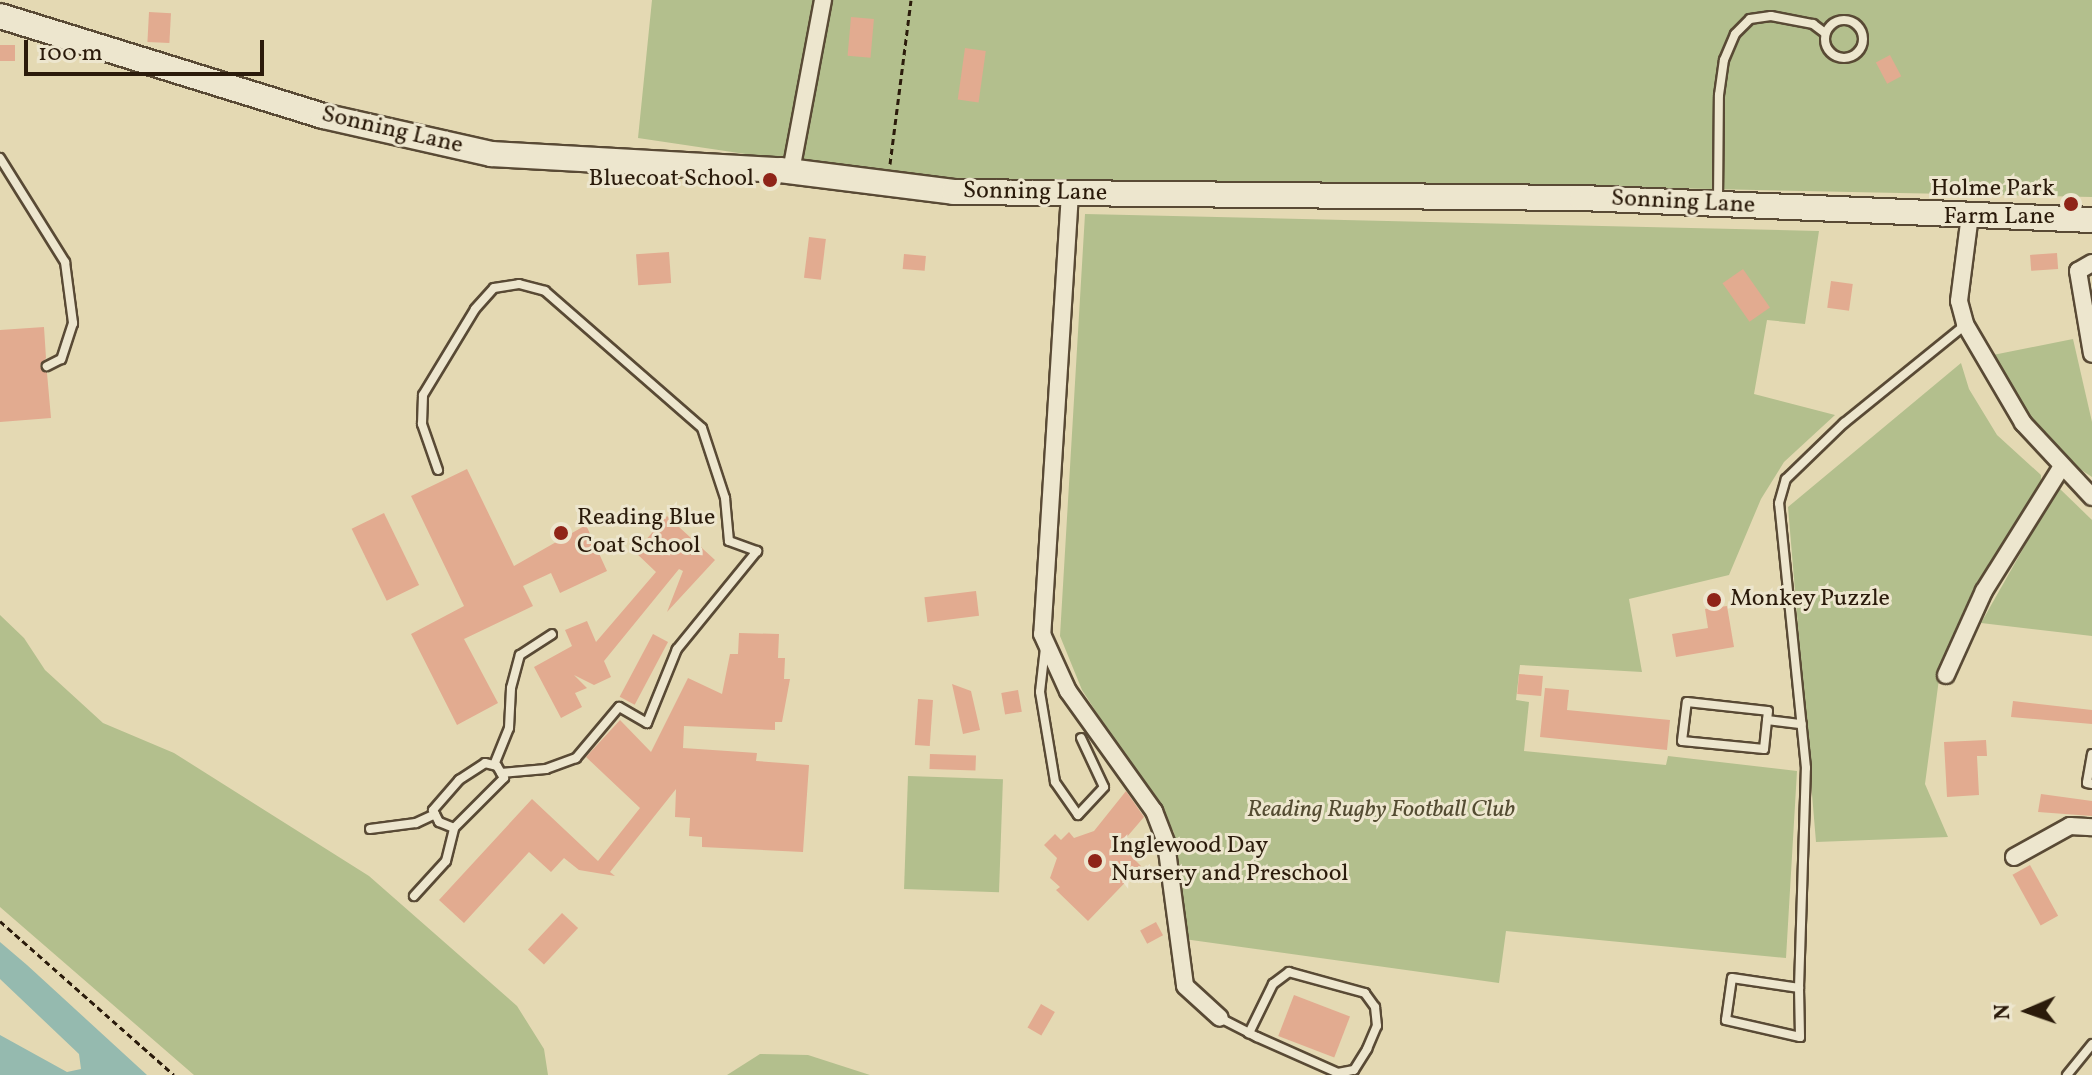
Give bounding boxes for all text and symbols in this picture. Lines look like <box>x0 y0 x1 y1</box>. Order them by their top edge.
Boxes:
scale bar <box>28 24 268 74</box>
text: 100 m <box>38 37 103 71</box>
street label: Sonning Lane <box>318 101 466 161</box>
place label: Bluecoat School <box>588 166 754 194</box>
marker: Bluecoat School <box>761 171 779 189</box>
place label: Holme Park Farm Lane <box>1931 176 2055 232</box>
street label: Sonning Lane <box>963 177 1107 209</box>
street label: Sonning Lane <box>1610 185 1756 221</box>
marker: Holme Park Farm Lane <box>2062 195 2080 213</box>
place label: Reading Blue Coat School <box>577 505 715 561</box>
marker: Reading Blue Coat School <box>552 524 570 542</box>
place label: Monkey Puzzle <box>1730 586 1891 614</box>
marker: Monkey Puzzle <box>1705 591 1723 609</box>
park label: Reading Rugby Football Club <box>1247 797 1515 825</box>
place label: Inglewood Day Nursery and Preschool <box>1111 833 1349 889</box>
marker: Inglewood Day Nursery and Preschool <box>1086 852 1104 870</box>
north arrow <box>1988 971 2068 1051</box>
text: N <box>1988 1003 2019 1020</box>

